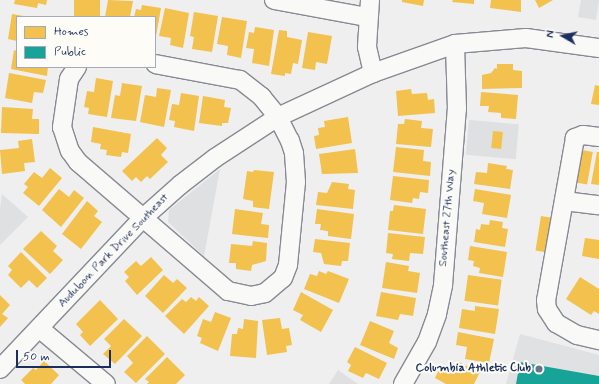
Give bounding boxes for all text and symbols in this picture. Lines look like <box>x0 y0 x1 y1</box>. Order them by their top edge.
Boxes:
legend <box>16 16 156 68</box>
north arrow <box>543 16 583 56</box>
text: Homes <box>54 24 89 40</box>
text: N <box>544 29 559 39</box>
text: Public <box>54 44 86 60</box>
street label: Southeast 27th Way <box>437 169 459 267</box>
street label: Audubon Park Drive Southeast <box>56 191 172 311</box>
scale bar <box>18 342 113 368</box>
text: 50 m <box>23 349 50 365</box>
place label: Columbia Athletic Club <box>413 362 531 376</box>
marker: Columbia Athletic Club <box>534 364 544 374</box>

